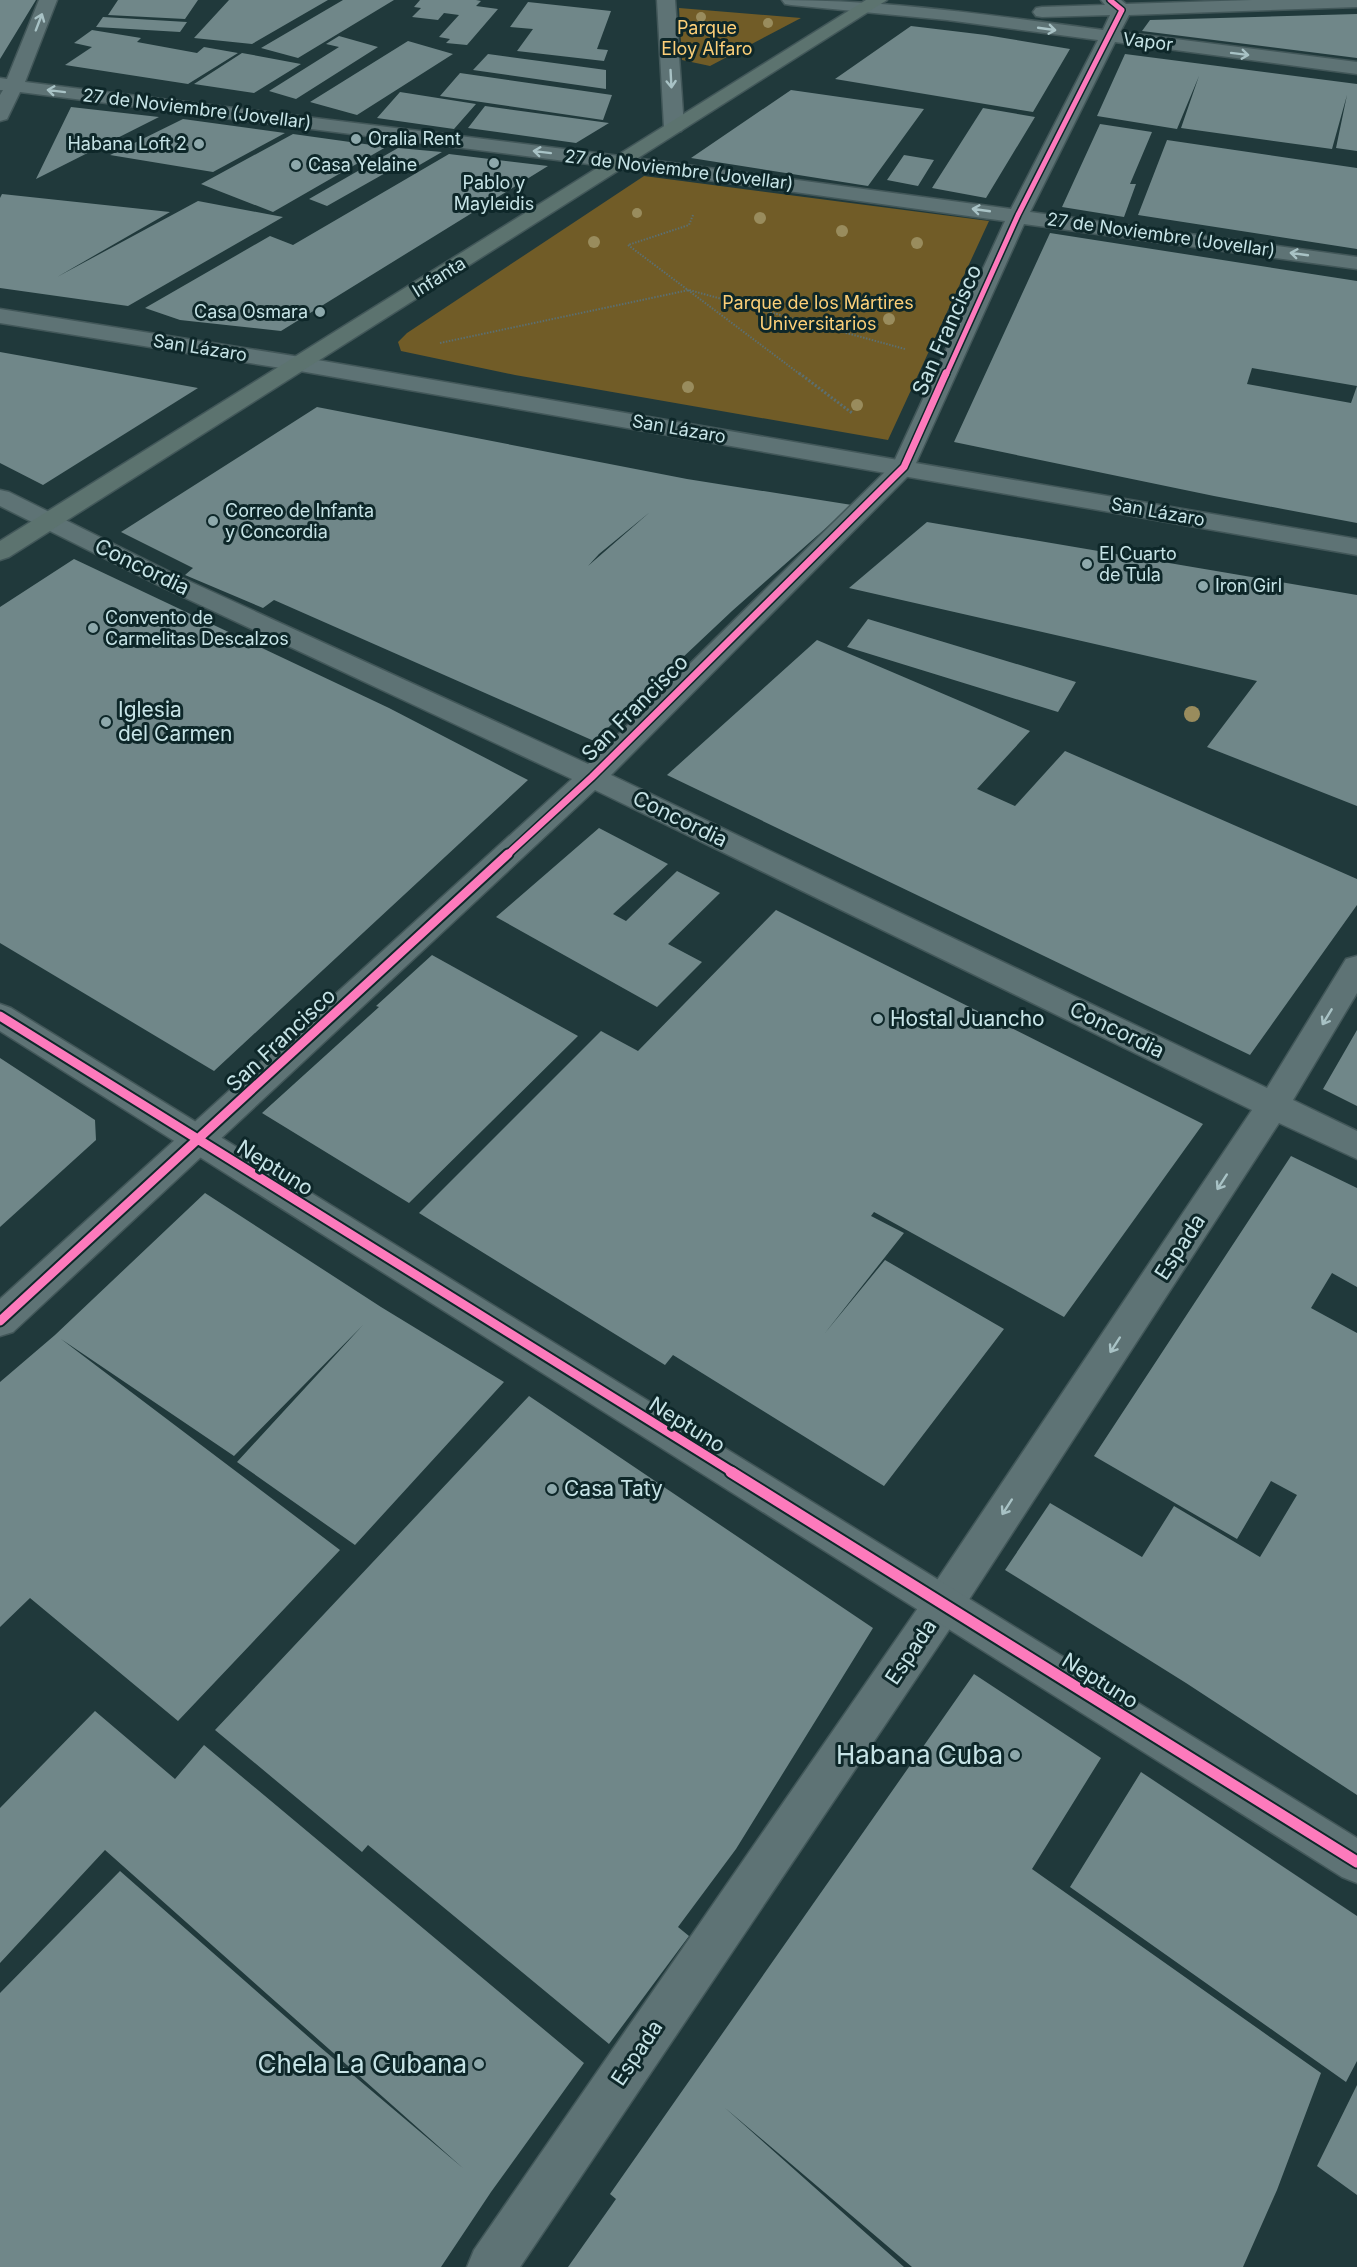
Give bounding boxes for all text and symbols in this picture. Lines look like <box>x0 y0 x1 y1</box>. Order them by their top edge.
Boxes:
one-way arrow <box>34 13 45 32</box>
park label: Parque Eloy Alfaro <box>661 17 753 59</box>
one-way arrow <box>1036 23 1056 34</box>
street label: Vapor <box>1122 28 1174 55</box>
one-way arrow <box>1230 48 1249 59</box>
one-way arrow <box>666 69 677 89</box>
street label: 27 de Noviembre (Jovellar) <box>81 84 313 133</box>
one-way arrow <box>47 85 67 96</box>
place label: Oralia Rent <box>368 128 461 149</box>
marker: Oralia Rent <box>349 132 363 146</box>
place label: Habana Loft 2 <box>67 133 187 154</box>
marker: Habana Loft 2 <box>192 137 206 151</box>
street label: 27 de Noviembre (Jovellar) <box>563 145 795 194</box>
one-way arrow <box>532 147 552 158</box>
place label: Casa Yelaine <box>308 154 417 175</box>
marker: Pablo y Mayleidis <box>487 156 501 170</box>
marker: Casa Yelaine <box>289 158 303 172</box>
place label: Pablo y Mayleidis <box>454 172 534 214</box>
one-way arrow <box>972 205 992 216</box>
street label: 27 de Noviembre (Jovellar) <box>1046 208 1277 261</box>
one-way arrow <box>1290 249 1309 260</box>
street label: Infanta <box>408 252 469 301</box>
street label: San Francisco <box>907 261 986 399</box>
park label: Parque de los Mártires Universitarios <box>722 292 914 334</box>
place label: Casa Osmara <box>194 301 308 322</box>
marker: Casa Osmara <box>313 305 327 319</box>
street label: San Lázaro <box>152 330 249 365</box>
street label: San Lázaro <box>631 410 728 447</box>
street label: San Lázaro <box>1110 493 1207 530</box>
place label: Correo de Infanta y Concordia <box>225 500 374 542</box>
marker: Correo de Infanta y Concordia <box>206 514 220 528</box>
street label: Concordia <box>91 533 194 600</box>
place label: El Cuarto de Tula <box>1099 543 1177 585</box>
marker: El Cuarto de Tula <box>1080 557 1094 571</box>
place label: Iron Girl <box>1215 575 1282 596</box>
marker: Iron Girl <box>1196 579 1210 593</box>
place label: Convento de Carmelitas Descalzos <box>105 607 289 649</box>
marker: Convento de Carmelitas Descalzos <box>86 621 100 635</box>
street label: San Francisco <box>576 649 693 766</box>
place label: Iglesia del Carmen <box>118 697 233 746</box>
marker: Iglesia del Carmen <box>99 715 113 729</box>
street label: Concordia <box>629 785 732 852</box>
street label: San Francisco <box>221 983 340 1097</box>
street label: Concordia <box>1066 996 1169 1063</box>
place label: Hostal Juancho <box>890 1006 1045 1031</box>
one-way arrow <box>1320 1008 1332 1025</box>
marker: Hostal Juancho <box>871 1012 885 1026</box>
street label: Neptuno <box>233 1134 318 1201</box>
one-way arrow <box>1216 1173 1228 1190</box>
street label: Espada <box>1149 1209 1210 1284</box>
one-way arrow <box>1109 1336 1121 1352</box>
street label: Neptuno <box>645 1391 730 1458</box>
place label: Casa Taty <box>564 1476 663 1501</box>
marker: Casa Taty <box>545 1482 559 1496</box>
one-way arrow <box>1001 1499 1014 1516</box>
street label: Espada <box>880 1614 941 1689</box>
street label: Neptuno <box>1058 1647 1143 1714</box>
place label: Habana Cuba <box>836 1739 1003 1770</box>
marker: Habana Cuba <box>1008 1748 1022 1762</box>
street label: Espada <box>606 2015 667 2090</box>
place label: Chela La Cubana <box>258 2048 467 2079</box>
marker: Chela La Cubana <box>472 2057 486 2071</box>

